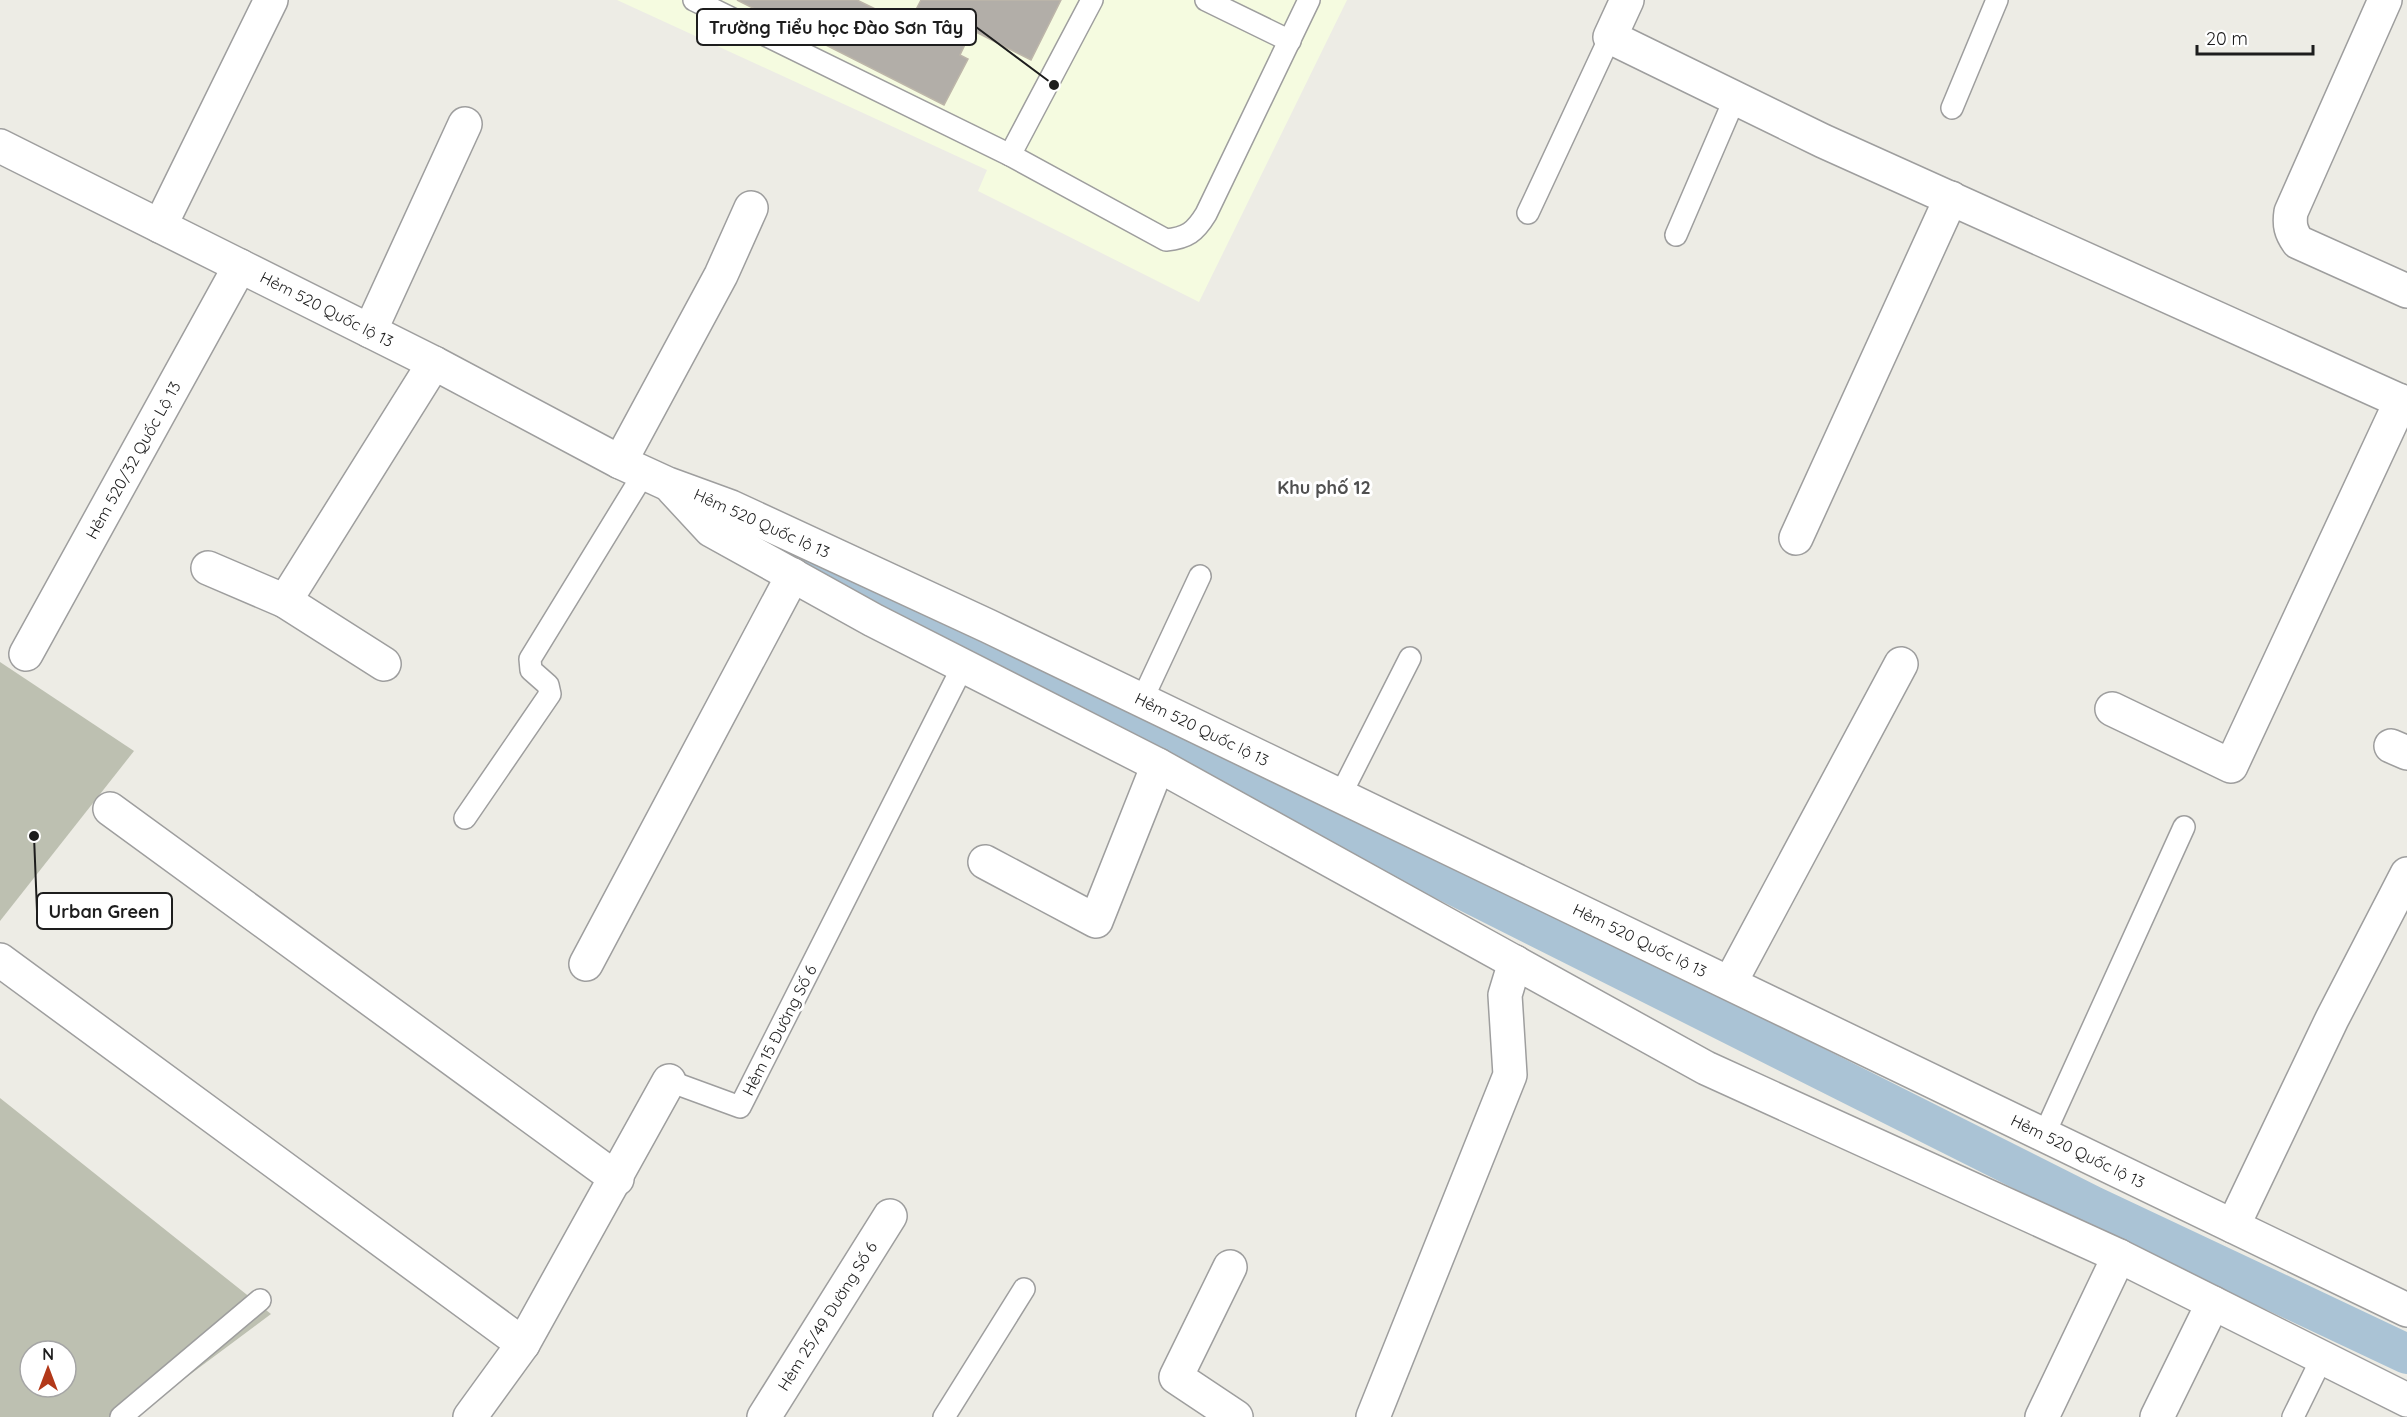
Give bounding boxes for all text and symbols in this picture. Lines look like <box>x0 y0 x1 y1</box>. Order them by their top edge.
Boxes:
callout: Trường Tiểu học Đào Sơn Tây <box>697 9 976 45</box>
text: Trường Tiểu học Đào Sơn Tây <box>709 16 963 39</box>
scale bar <box>2197 18 2312 56</box>
text: 20 m <box>2206 27 2248 50</box>
street label: Hẻm 520 Quốc lộ 13 <box>257 267 397 351</box>
street label: Hẻm 520/32 Quốc Lộ 13 <box>81 378 185 542</box>
district label: Khu phố 12 <box>1277 476 1371 499</box>
street label: Hẻm 520 Quốc lộ 13 <box>691 484 833 562</box>
street label: Hẻm 520 Quốc lộ 13 <box>1132 688 1272 770</box>
callout: Urban Green <box>37 893 172 929</box>
street label: Hẻm 520 Quốc lộ 13 <box>1570 899 1710 981</box>
text: Urban Green <box>49 900 159 923</box>
street label: Hẻm 15 Đường Số 6 <box>737 961 821 1099</box>
street label: Hẻm 520 Quốc lộ 13 <box>2008 1110 2148 1192</box>
street label: Hẻm 25/49 Đường Số 6 <box>773 1237 881 1394</box>
north arrow <box>18 1339 78 1399</box>
text: N <box>42 1344 54 1364</box>

